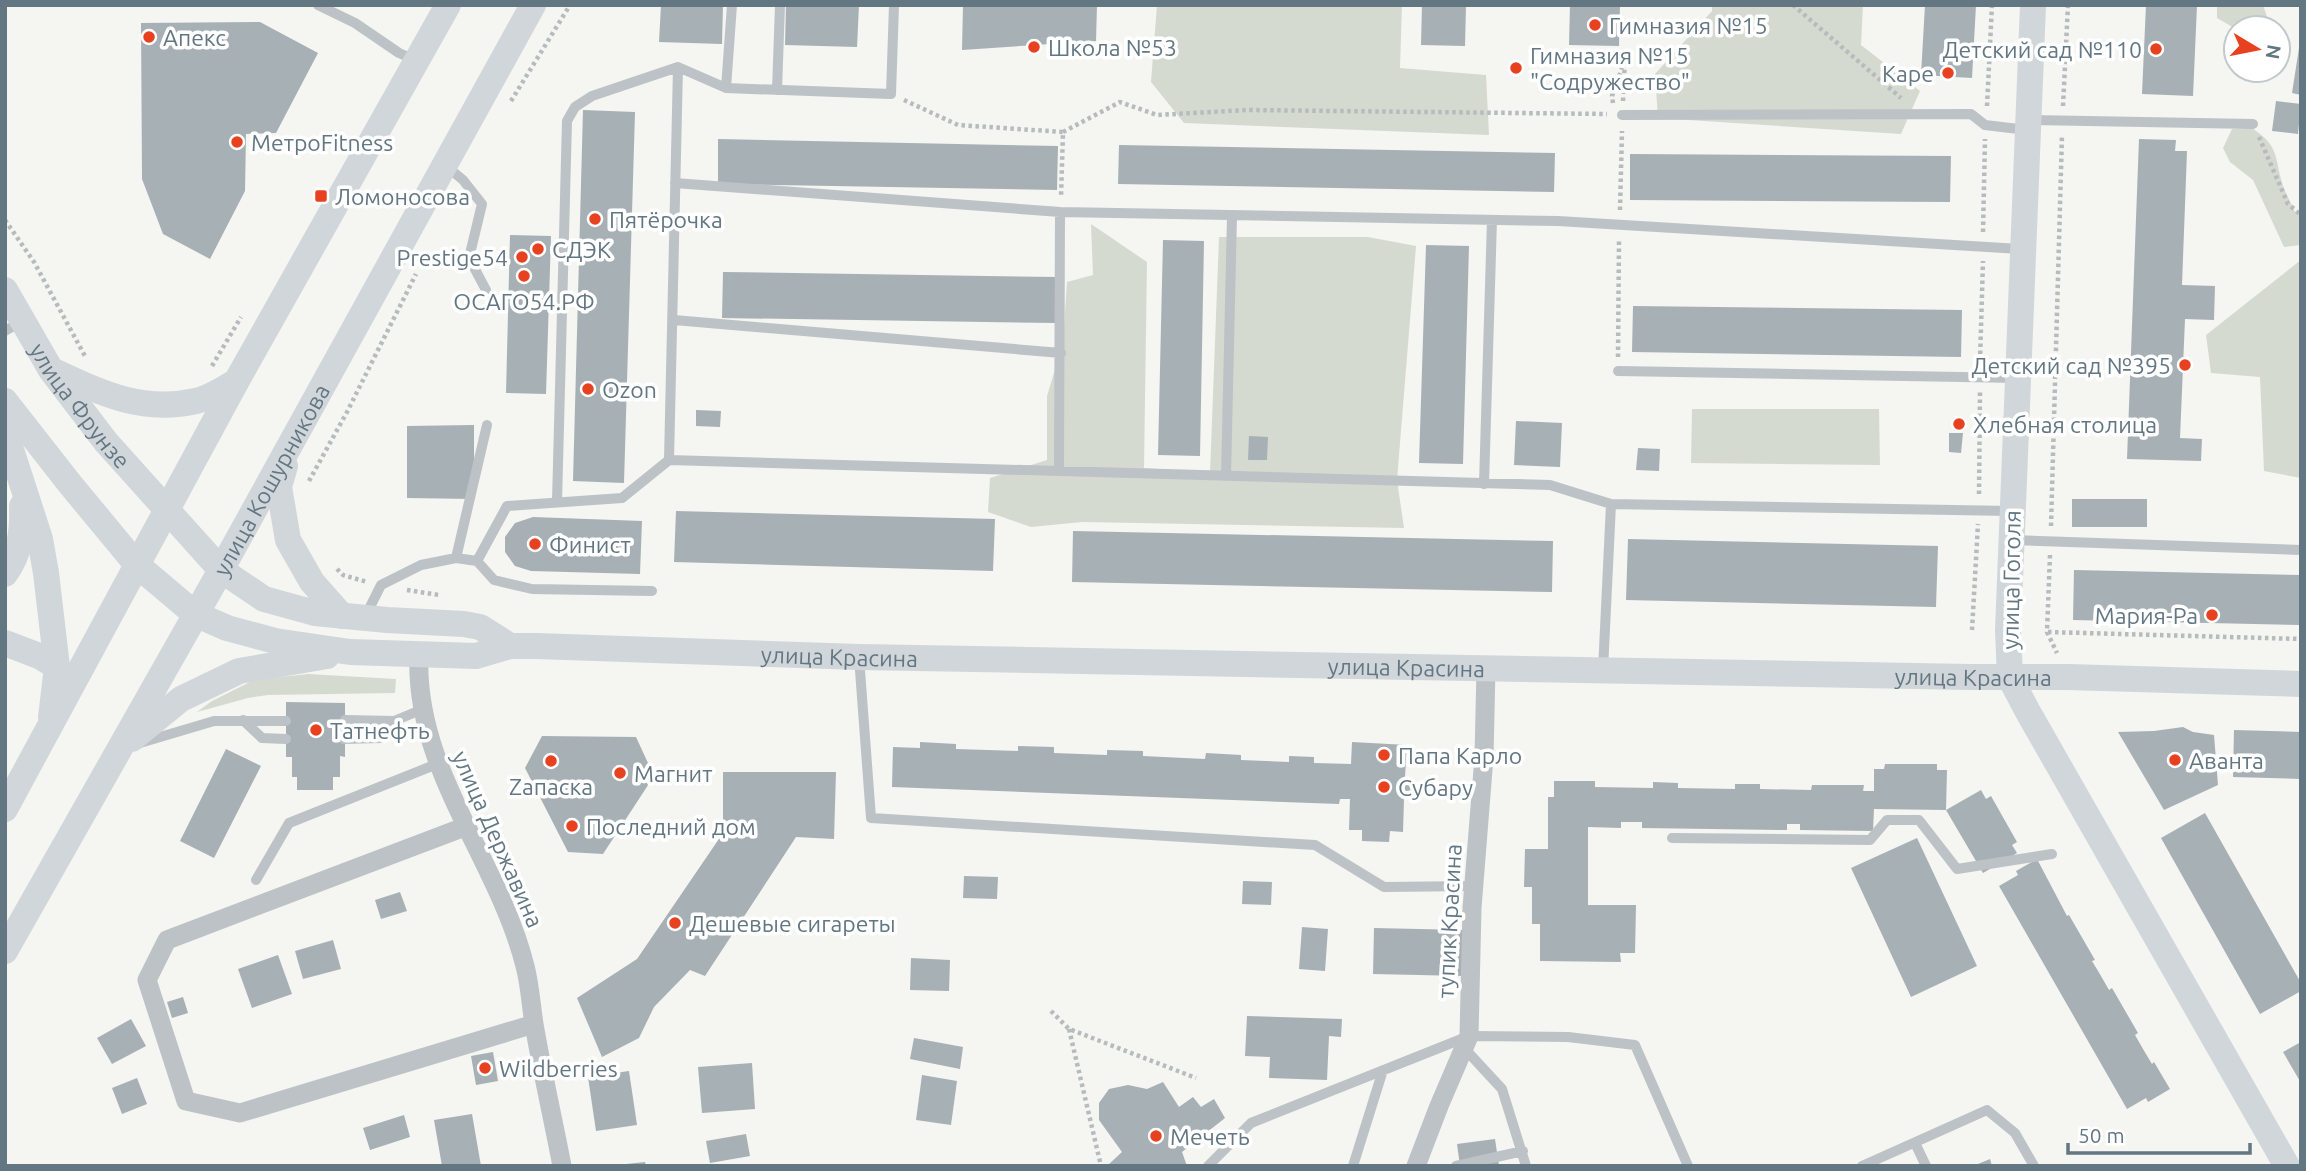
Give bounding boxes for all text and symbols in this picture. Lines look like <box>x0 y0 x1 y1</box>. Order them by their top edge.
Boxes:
place label: Гимназия №15 <box>1609 13 1768 38</box>
north arrow <box>2222 14 2292 84</box>
marker: Гимназия №15 <box>1587 17 1603 33</box>
place label: Апекс <box>163 25 226 50</box>
marker: Апекс <box>141 29 157 45</box>
place label: Школа №53 <box>1048 35 1177 60</box>
place label: Детский сад №110 <box>1943 37 2142 62</box>
marker: Школа №53 <box>1026 39 1042 55</box>
marker: Детский сад №110 <box>2148 41 2164 57</box>
place label: Гимназия №15 "Содружество" <box>1530 43 1690 94</box>
text: N <box>2262 43 2286 61</box>
marker: Гимназия №15 "Содружество" <box>1508 60 1524 76</box>
place label: Каре <box>1882 61 1934 86</box>
marker: Каре <box>1940 65 1956 81</box>
place label: МетроFitness <box>251 130 393 155</box>
marker: МетроFitness <box>229 134 245 150</box>
place label: Ломоносова <box>335 184 470 209</box>
marker: Ломоносова <box>313 188 329 204</box>
place label: Пятёрочка <box>609 207 723 232</box>
marker: Пятёрочка <box>587 211 603 227</box>
place label: СДЭК <box>552 237 611 262</box>
marker: СДЭК <box>530 241 546 257</box>
place label: Prestige54 <box>396 245 508 270</box>
marker: Prestige54 <box>514 249 530 265</box>
marker: ОСАГО54.РФ <box>516 268 532 284</box>
place label: ОСАГО54.РФ <box>453 289 595 314</box>
street label: улица Фрунзе <box>26 338 135 473</box>
place label: Детский сад №395 <box>1972 353 2171 378</box>
marker: Детский сад №395 <box>2177 357 2193 373</box>
place label: Ozon <box>602 377 657 402</box>
street label: улица Кошурникова <box>208 380 334 580</box>
marker: Ozon <box>580 381 596 397</box>
place label: Хлебная столица <box>1973 412 2157 437</box>
marker: Хлебная столица <box>1951 416 1967 432</box>
street label: улица Гоголя <box>1997 510 2025 650</box>
place label: Финист <box>549 532 631 557</box>
marker: Финист <box>527 536 543 552</box>
place label: Мария-Ра <box>2095 603 2198 628</box>
marker: Мария-Ра <box>2204 607 2220 623</box>
street label: улица Красина <box>760 641 918 671</box>
street label: улица Красина <box>1327 653 1485 681</box>
street label: улица Красина <box>1894 663 2052 690</box>
place label: Татнефть <box>330 718 430 743</box>
marker: Татнефть <box>308 722 324 738</box>
place label: Папа Карло <box>1398 743 1522 768</box>
street label: улица Державина <box>448 747 548 931</box>
marker: Папа Карло <box>1376 747 1392 763</box>
place label: Аванта <box>2189 748 2264 773</box>
marker: Аванта <box>2167 752 2183 768</box>
marker: Zапаска <box>543 753 559 769</box>
place label: Магнит <box>634 761 712 786</box>
marker: Магнит <box>612 765 628 781</box>
place label: Zапаска <box>509 774 593 799</box>
place label: Субару <box>1398 775 1473 800</box>
marker: Субару <box>1376 779 1392 795</box>
place label: Последний дом <box>586 814 756 839</box>
marker: Последний дом <box>564 818 580 834</box>
street label: тупик Красина <box>1432 843 1466 999</box>
place label: Дешевые сигареты <box>689 911 896 936</box>
marker: Дешевые сигареты <box>667 915 683 931</box>
place label: Wildberries <box>499 1056 618 1081</box>
marker: Wildberries <box>477 1060 493 1076</box>
scale bar <box>2068 1112 2250 1156</box>
text: 50 m <box>2078 1123 2125 1147</box>
place label: Мечеть <box>1170 1124 1250 1149</box>
marker: Мечеть <box>1148 1128 1164 1144</box>

